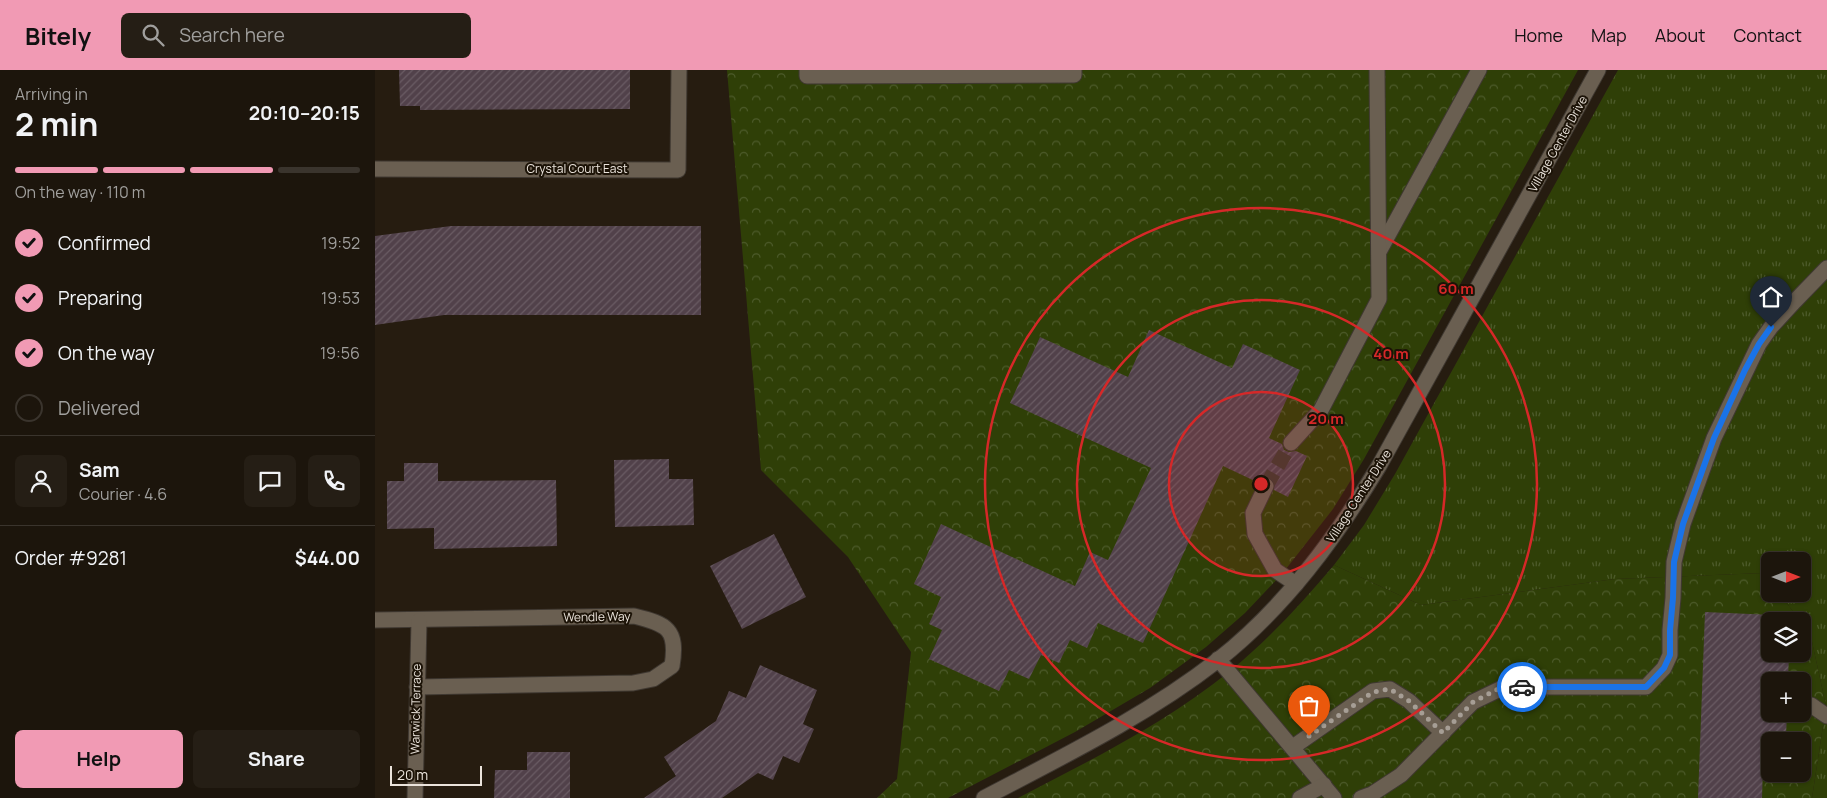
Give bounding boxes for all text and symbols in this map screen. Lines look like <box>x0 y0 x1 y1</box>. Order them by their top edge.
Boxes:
search box <box>121 13 471 58</box>
text: Bitely <box>25 19 91 52</box>
icon: search <box>139 21 167 49</box>
text: Search here <box>179 22 285 48</box>
text: Home <box>1514 23 1563 47</box>
text: Map <box>1591 23 1627 47</box>
text: About <box>1655 23 1705 47</box>
text: Contact <box>1733 23 1802 47</box>
text: Arriving in <box>15 83 88 105</box>
street label: Village Center Drive <box>1524 93 1591 195</box>
text: 20:10–20:15 <box>249 100 360 126</box>
text: 2 min <box>15 102 98 146</box>
street label: Crystal Court East <box>526 160 628 177</box>
text: On the way · 110 m <box>15 181 145 203</box>
icon: check <box>15 229 43 257</box>
text: Confirmed <box>58 230 151 256</box>
text: 19:52 <box>321 232 360 254</box>
pin <box>1750 276 1792 327</box>
text: 60 m <box>1438 278 1474 299</box>
icon: home <box>1757 283 1785 311</box>
icon: check <box>15 284 43 312</box>
text: Preparing <box>58 285 143 311</box>
text: 19:53 <box>321 287 360 309</box>
icon: check <box>15 339 43 367</box>
text: On the way <box>58 340 155 366</box>
text: 19:56 <box>320 342 360 364</box>
text: 40 m <box>1373 343 1409 364</box>
text: Delivered <box>58 395 140 421</box>
text: 20 m <box>1308 408 1344 429</box>
street label: Village Center Drive <box>1322 446 1395 545</box>
button: person <box>15 455 67 507</box>
button: chat <box>244 455 296 507</box>
button: phone <box>308 455 360 507</box>
text: Sam <box>79 457 120 483</box>
centre of rings <box>1252 475 1270 493</box>
text: Courier · 4.6 <box>79 483 167 505</box>
text: Order #9281 <box>15 545 127 571</box>
text: $44.00 <box>295 545 360 571</box>
north arrow <box>1761 552 1811 602</box>
map controls <box>1761 552 1811 782</box>
street label: Wendle Way <box>563 607 631 626</box>
button: layers <box>1761 612 1811 662</box>
courier <box>1497 662 1547 712</box>
street label: Warwick Terrace <box>406 664 425 754</box>
button: + <box>1761 672 1811 722</box>
icon: car <box>1508 673 1536 701</box>
pin <box>1288 685 1330 736</box>
icon: bag <box>1295 692 1323 720</box>
button: Help <box>15 730 183 788</box>
button: Share <box>193 730 360 788</box>
button: − <box>1761 732 1811 782</box>
scale bar <box>390 763 483 786</box>
text: 20 m <box>397 765 428 784</box>

